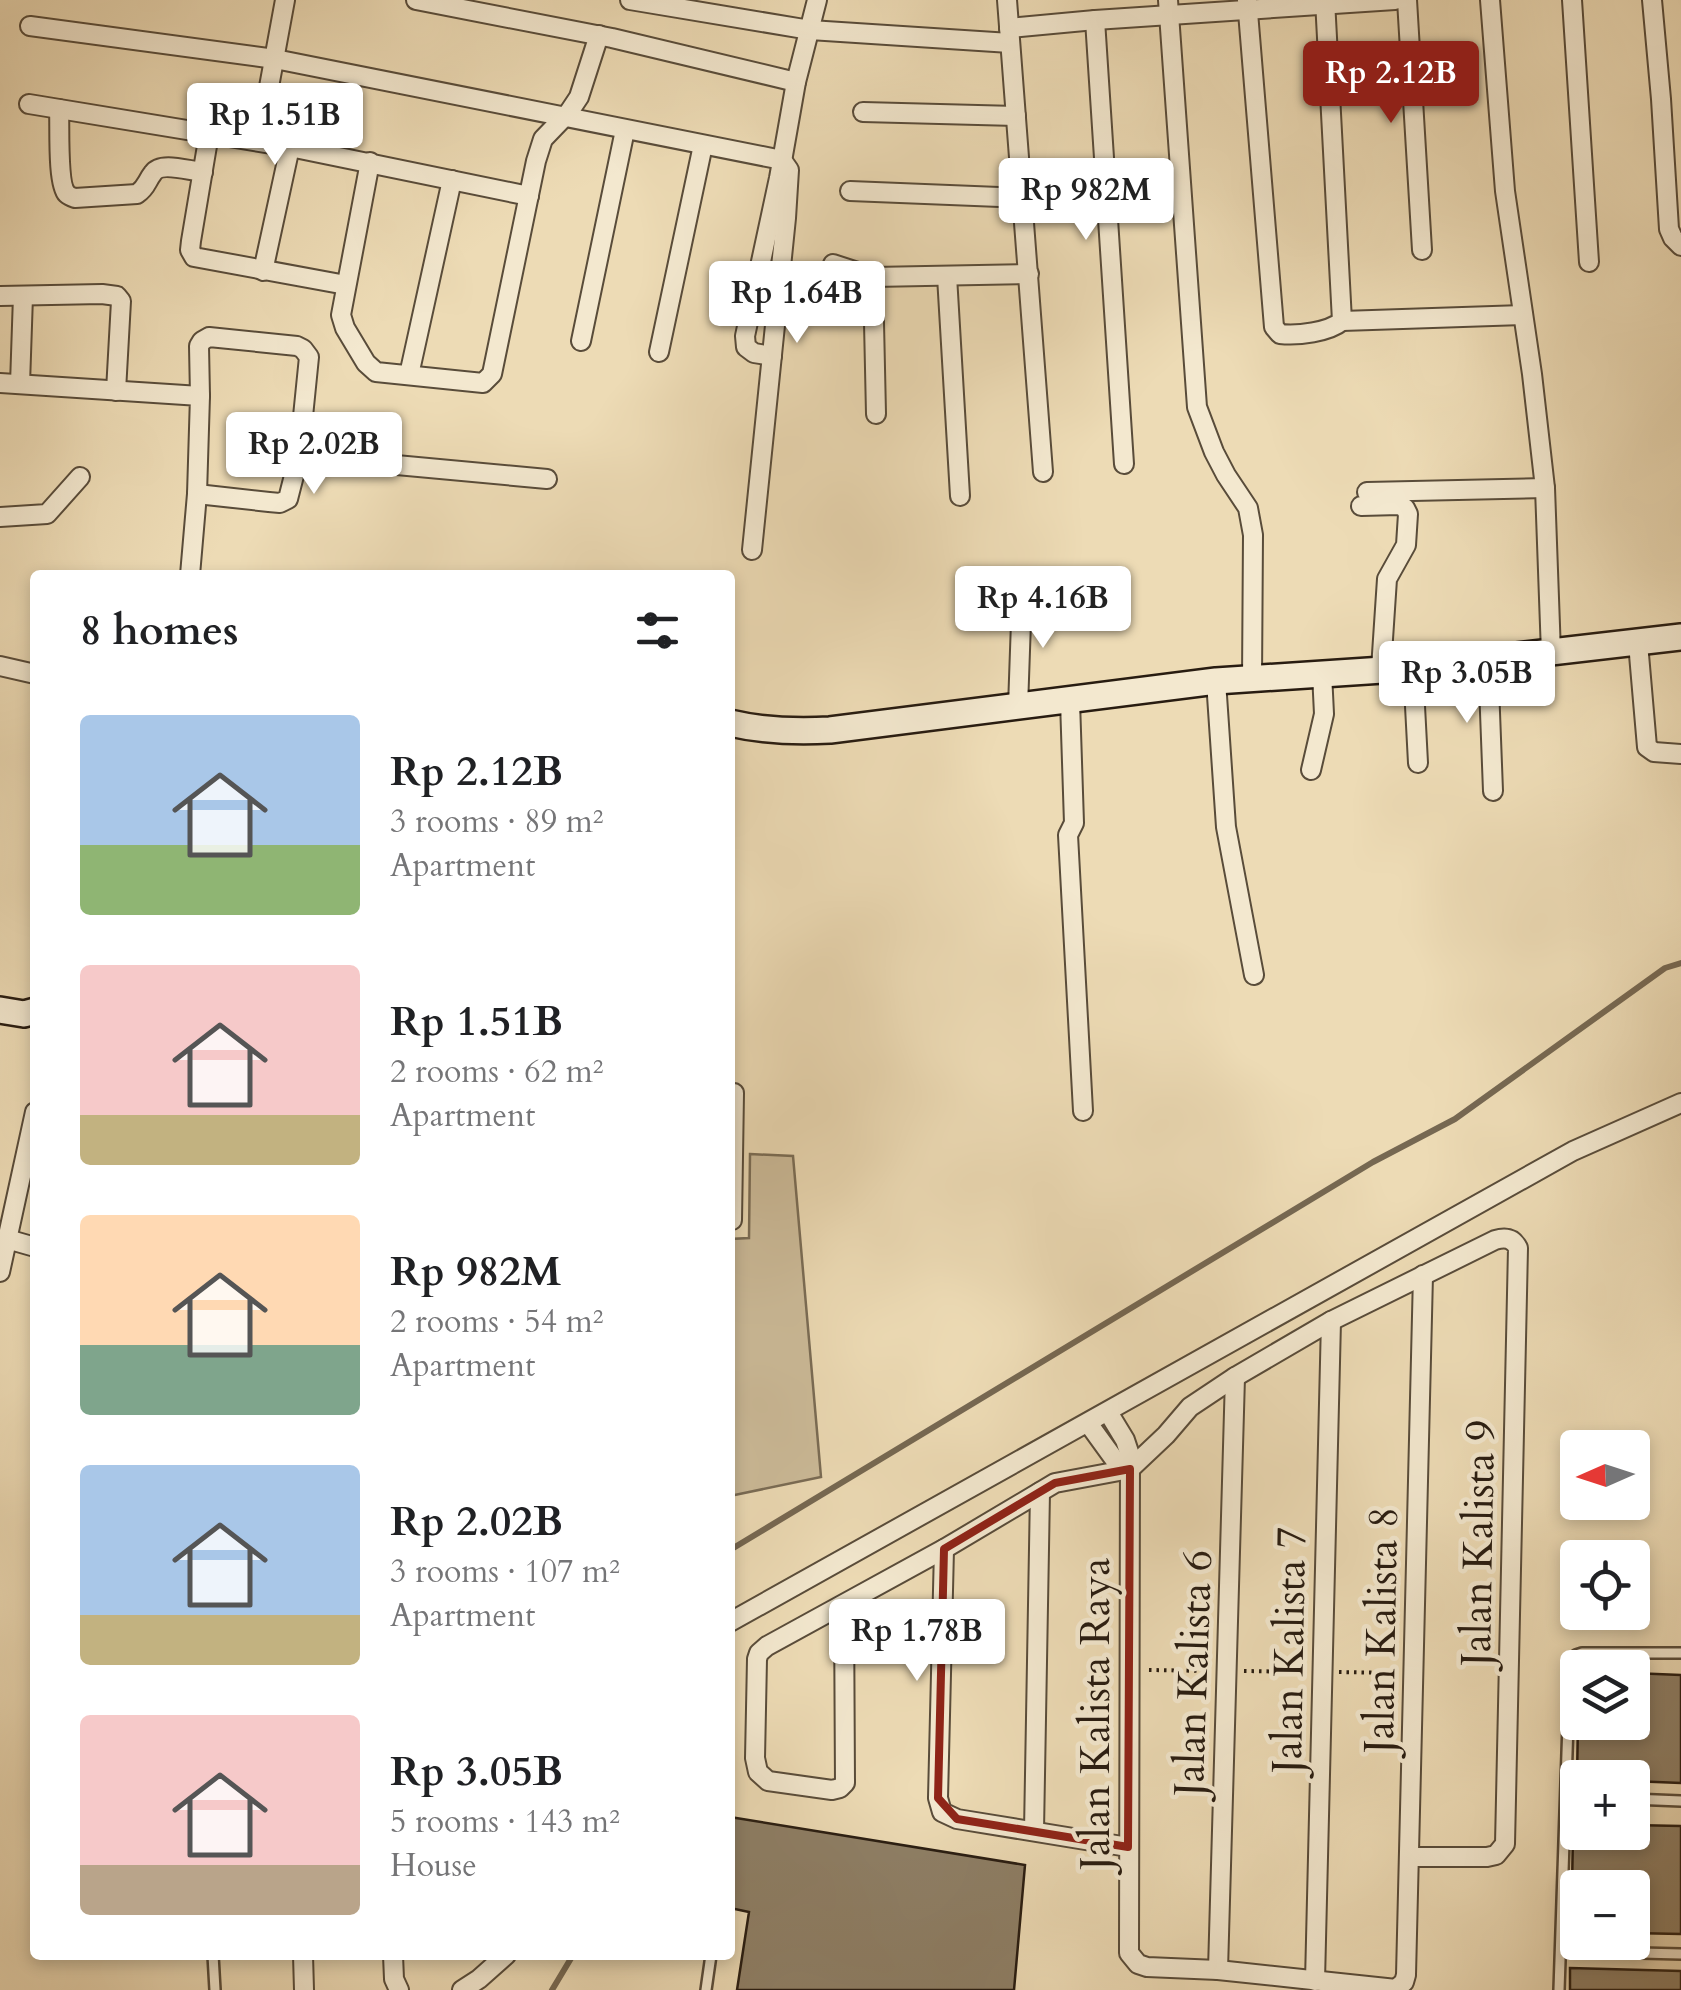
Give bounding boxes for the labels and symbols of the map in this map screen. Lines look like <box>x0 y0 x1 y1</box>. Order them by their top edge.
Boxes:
pin: Rp 2.12B <box>1288 41 1494 126</box>
pin: Rp 1.51B <box>172 83 378 168</box>
pin: Rp 982M <box>994 158 1178 243</box>
pin: Rp 1.64B <box>694 261 900 346</box>
pin: Rp 2.02B <box>211 412 417 497</box>
pin: Rp 4.16B <box>940 566 1146 651</box>
pin: Rp 3.05B <box>1364 641 1570 726</box>
street label: Jalan Kalista 9 <box>1448 1419 1509 1673</box>
north arrow <box>1560 1430 1650 1520</box>
street label: Jalan Kalista 8 <box>1351 1506 1412 1760</box>
street label: Jalan Kalista 7 <box>1259 1526 1320 1780</box>
street label: Jalan Kalista 6 <box>1161 1549 1226 1803</box>
street label: Jalan Kalista Raya <box>1067 1558 1124 1876</box>
pin: Rp 1.78B <box>814 1599 1020 1684</box>

